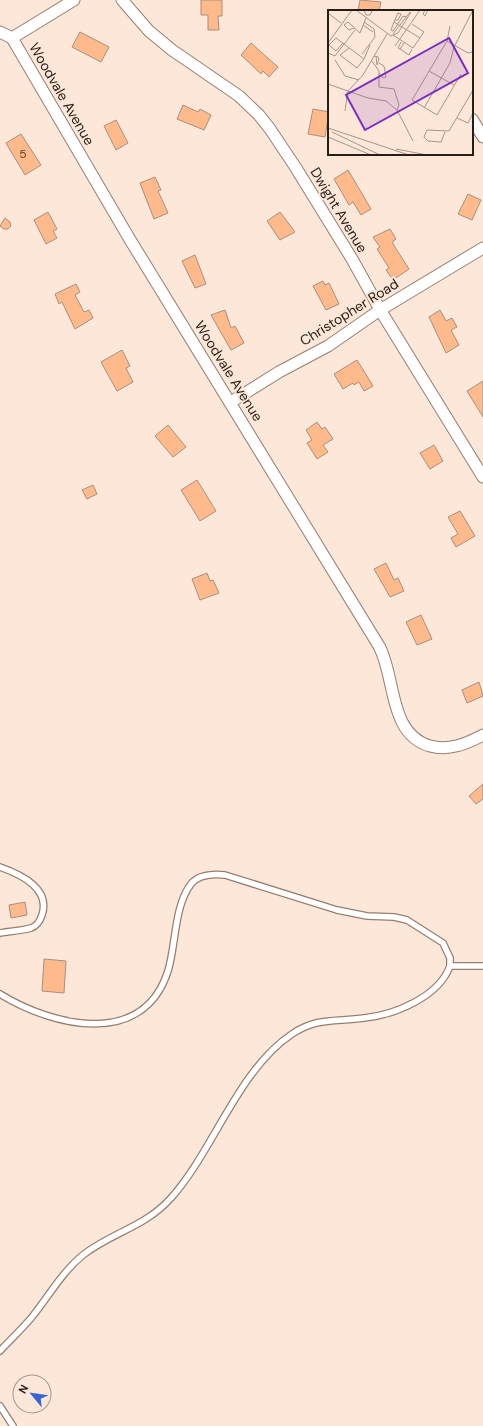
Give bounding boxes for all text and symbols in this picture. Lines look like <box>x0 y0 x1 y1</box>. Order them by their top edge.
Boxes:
inset map <box>328 10 473 155</box>
street label: Woodvale Avenue <box>25 40 99 148</box>
house number: 5 <box>19 146 27 162</box>
street label: Dwight Avenue <box>306 164 372 256</box>
street label: Christopher Road <box>296 274 402 350</box>
street label: Woodvale Avenue <box>191 317 267 425</box>
north arrow <box>12 1374 52 1414</box>
text: N <box>15 1382 31 1396</box>

